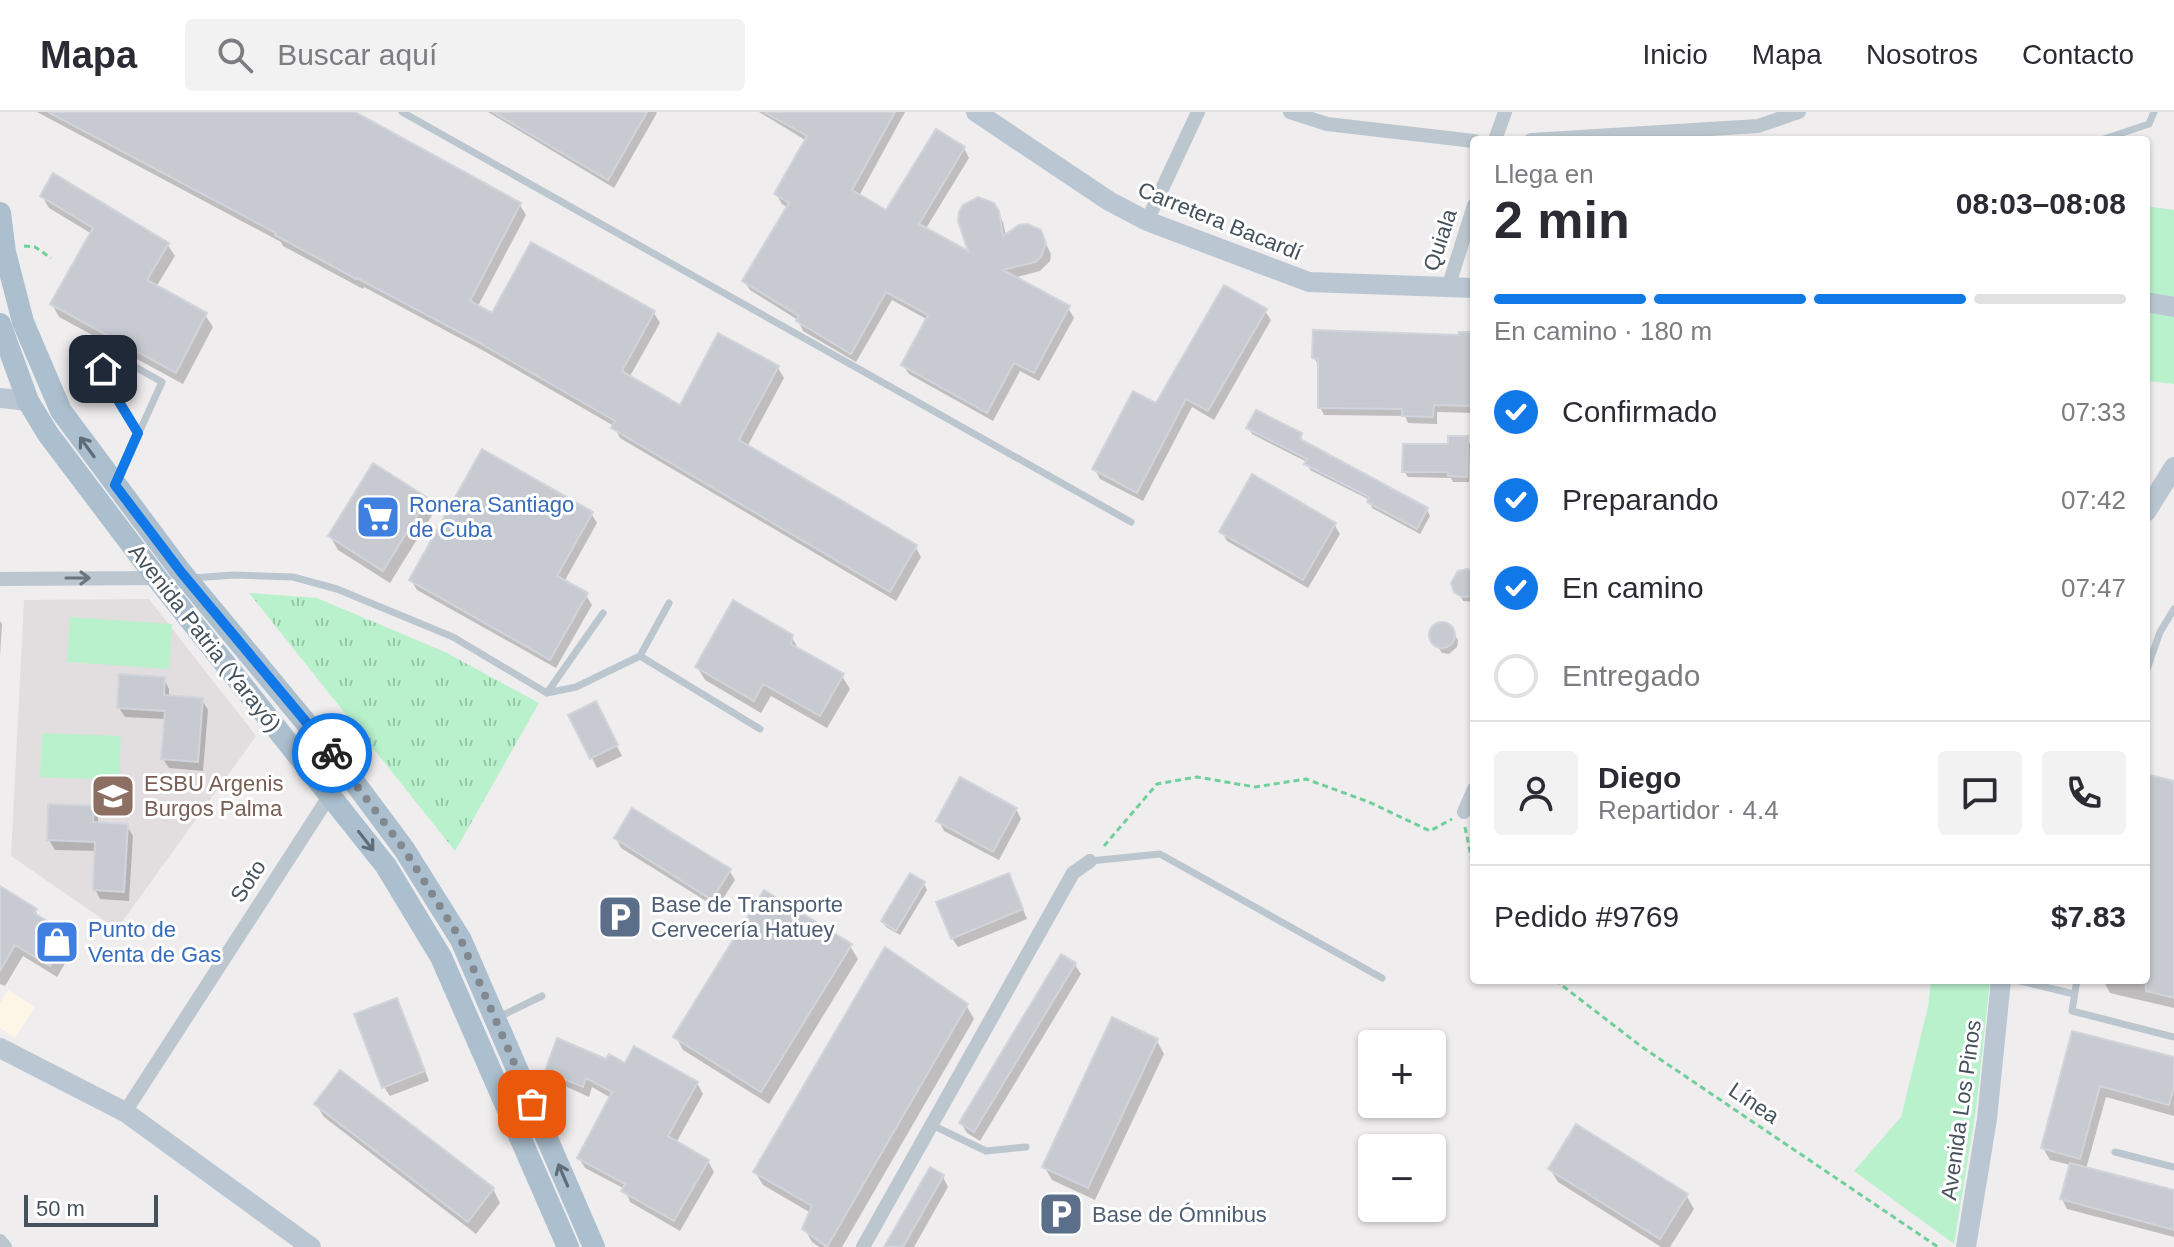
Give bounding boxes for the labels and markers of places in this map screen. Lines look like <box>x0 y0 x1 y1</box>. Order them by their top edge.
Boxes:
pin <box>69 335 137 403</box>
place label: Ronera Santiago de Cuba <box>409 492 574 542</box>
supermarket icon: Ronera Santiago de Cuba <box>354 493 402 541</box>
place label: ESBU Argenis Burgos Palma <box>144 771 283 821</box>
school or university icon: ESBU Argenis Burgos Palma <box>89 772 137 820</box>
place label: Base de Transporte Cervecería Hatuey <box>651 892 843 942</box>
parking icon: Base de Transporte Cervecería Hatuey <box>596 893 644 941</box>
place label: Punto de Venta de Gas <box>88 917 221 967</box>
shop icon: Punto de Venta de Gas <box>33 918 81 966</box>
pin <box>498 1070 566 1138</box>
parking icon: Base de Ómnibus <box>1037 1190 1085 1238</box>
place label: Base de Ómnibus <box>1092 1202 1267 1227</box>

